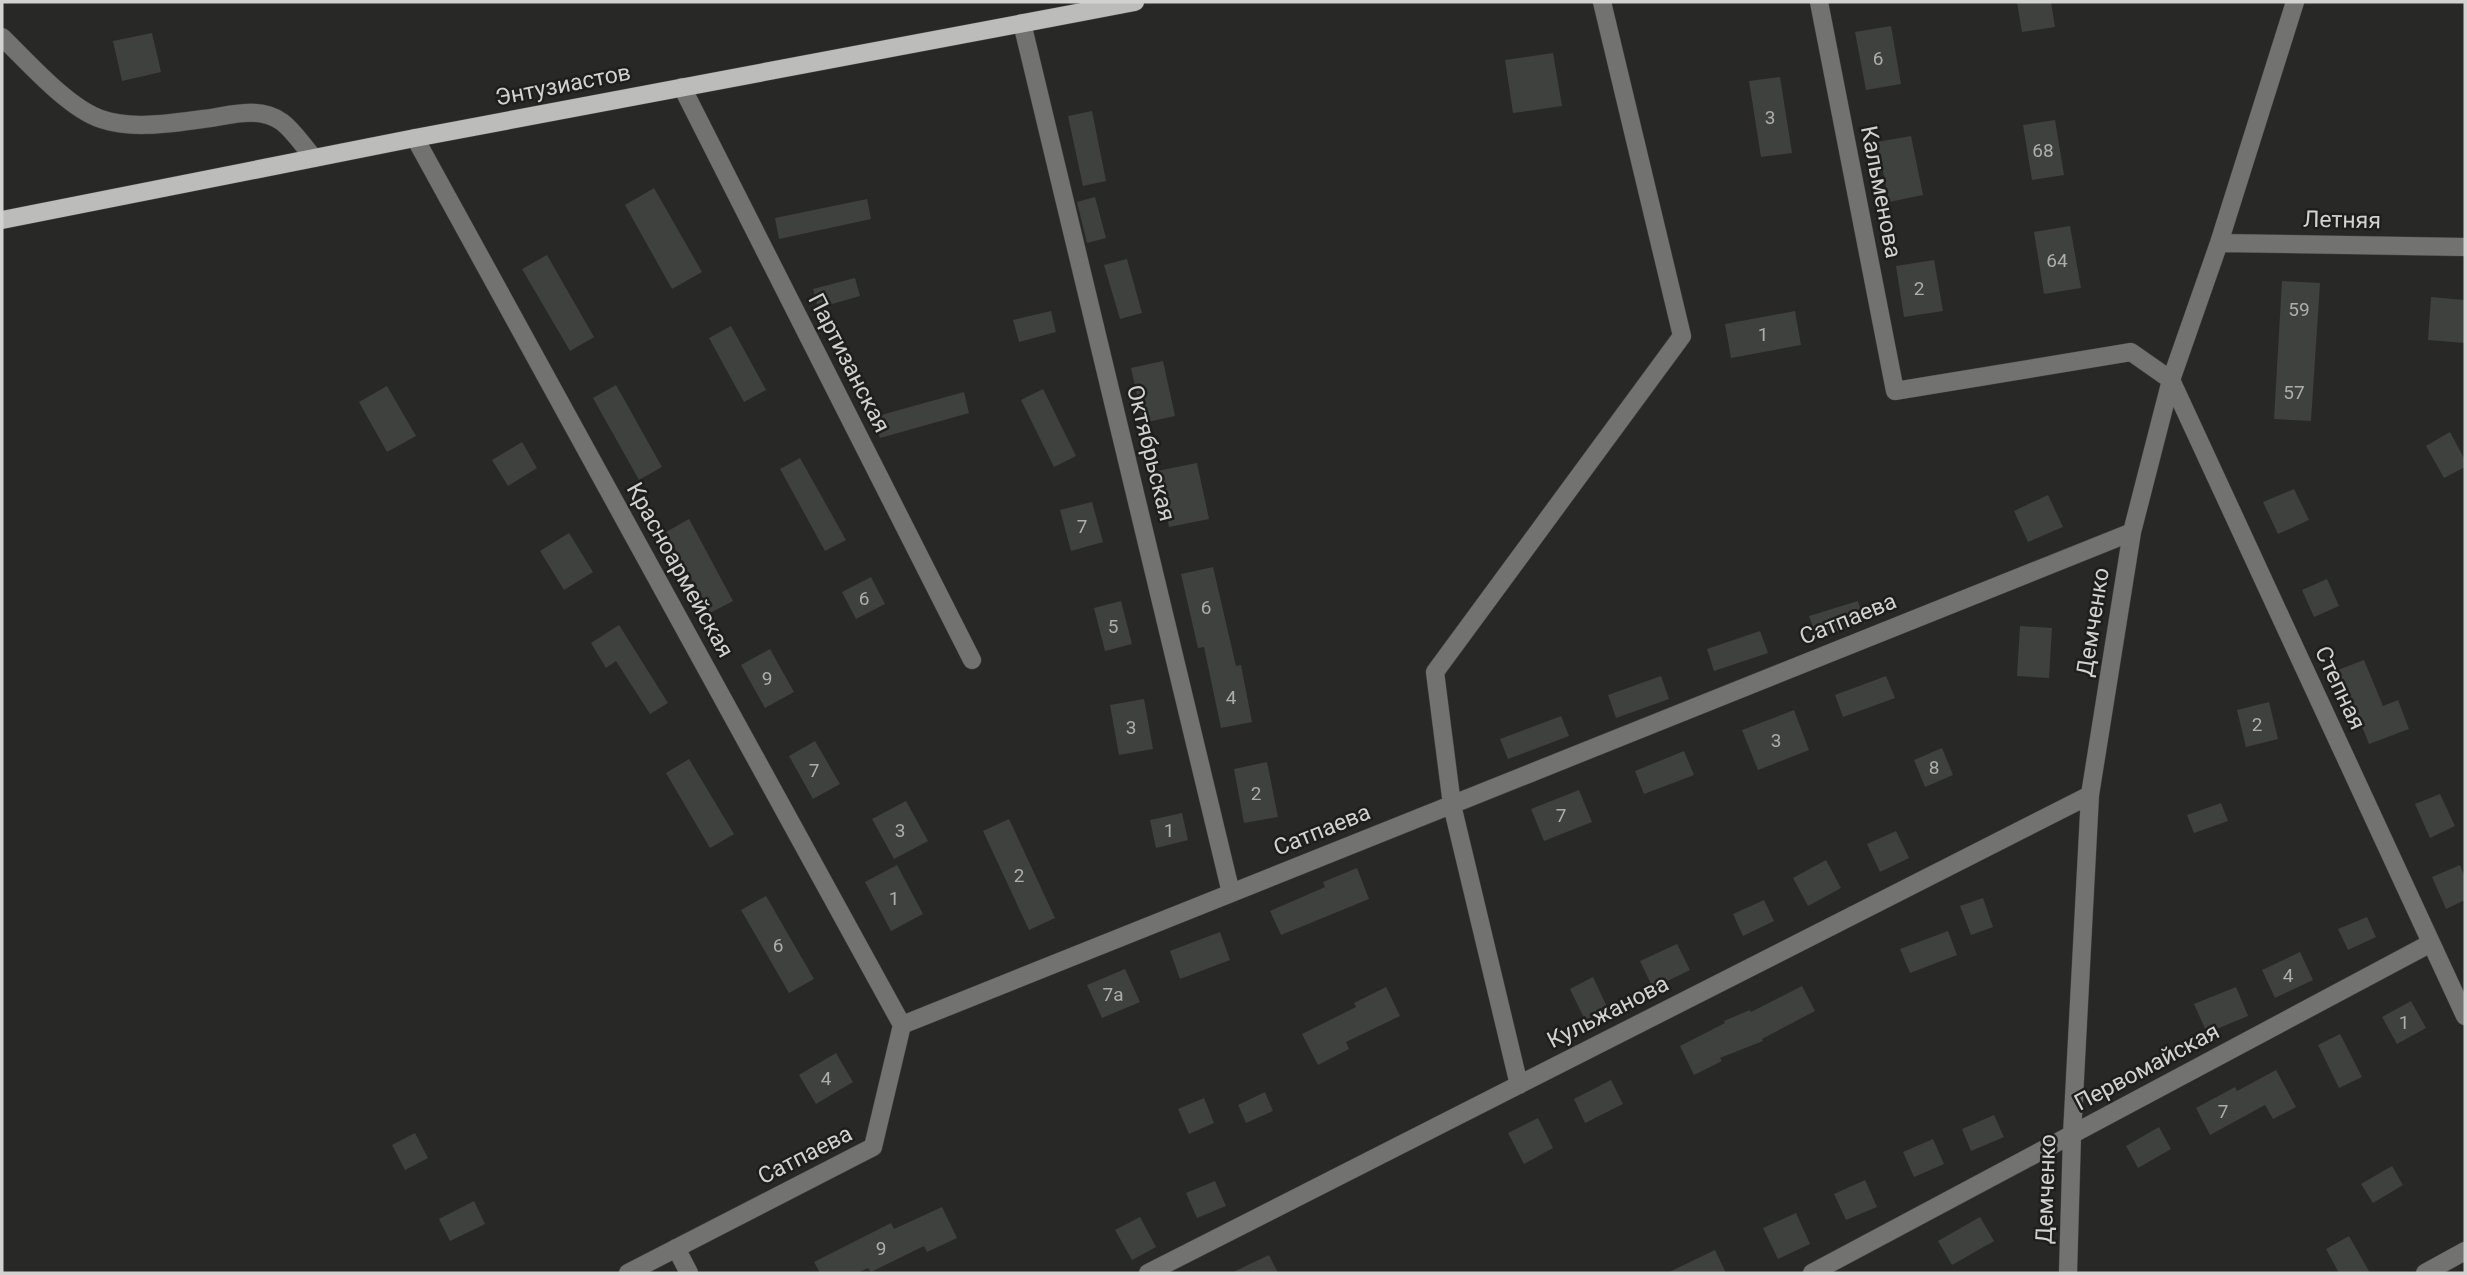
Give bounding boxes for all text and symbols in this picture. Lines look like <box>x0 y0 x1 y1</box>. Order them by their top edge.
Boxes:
house number: 6 <box>1873 47 1883 70</box>
street label: Энтузиастов <box>493 59 633 111</box>
house number: 3 <box>1765 106 1775 129</box>
street label: Кальменова <box>1855 123 1907 261</box>
house number: 68 <box>2032 139 2054 162</box>
street label: Летняя <box>2303 206 2381 234</box>
house number: 64 <box>2046 249 2068 272</box>
house number: 2 <box>1914 277 1924 300</box>
street label: Партизанская <box>802 289 896 437</box>
house number: 59 <box>2288 298 2310 321</box>
house number: 1 <box>1758 323 1768 346</box>
house number: 57 <box>2283 381 2305 404</box>
street label: Октябрьская <box>1121 382 1181 524</box>
street label: Красноармейская <box>621 478 739 662</box>
house number: 7 <box>1077 515 1087 538</box>
street label: Демченко <box>2071 566 2115 678</box>
house number: 6 <box>859 587 869 610</box>
street label: Сатпаева <box>1796 587 1900 651</box>
house number: 6 <box>1201 596 1211 619</box>
house number: 5 <box>1108 615 1118 638</box>
street label: Степная <box>2309 642 2371 734</box>
house number: 9 <box>762 667 772 690</box>
house number: 4 <box>1226 686 1237 709</box>
house number: 2 <box>2252 713 2262 736</box>
house number: 3 <box>1126 716 1136 739</box>
house number: 3 <box>1771 729 1781 752</box>
house number: 8 <box>1929 756 1939 779</box>
house number: 7 <box>809 759 819 782</box>
house number: 2 <box>1251 782 1261 805</box>
street label: Сатпаева <box>1270 798 1374 862</box>
house number: 7 <box>1556 804 1566 827</box>
house number: 3 <box>895 819 905 842</box>
house number: 1 <box>1164 819 1174 842</box>
house number: 2 <box>1014 864 1024 887</box>
house number: 1 <box>889 887 899 910</box>
house number: 6 <box>773 934 783 957</box>
house number: 4 <box>2283 964 2294 987</box>
street label: Кульжанова <box>1543 970 1673 1054</box>
house number: 7а <box>1102 983 1124 1006</box>
house number: 1 <box>2399 1011 2409 1034</box>
street label: Первомайская <box>2070 1017 2224 1117</box>
house number: 4 <box>821 1067 832 1090</box>
house number: 7 <box>2218 1100 2228 1123</box>
street label: Сатпаева <box>753 1120 857 1190</box>
street label: Демченко <box>2031 1134 2061 1244</box>
house number: 9 <box>876 1237 886 1260</box>

